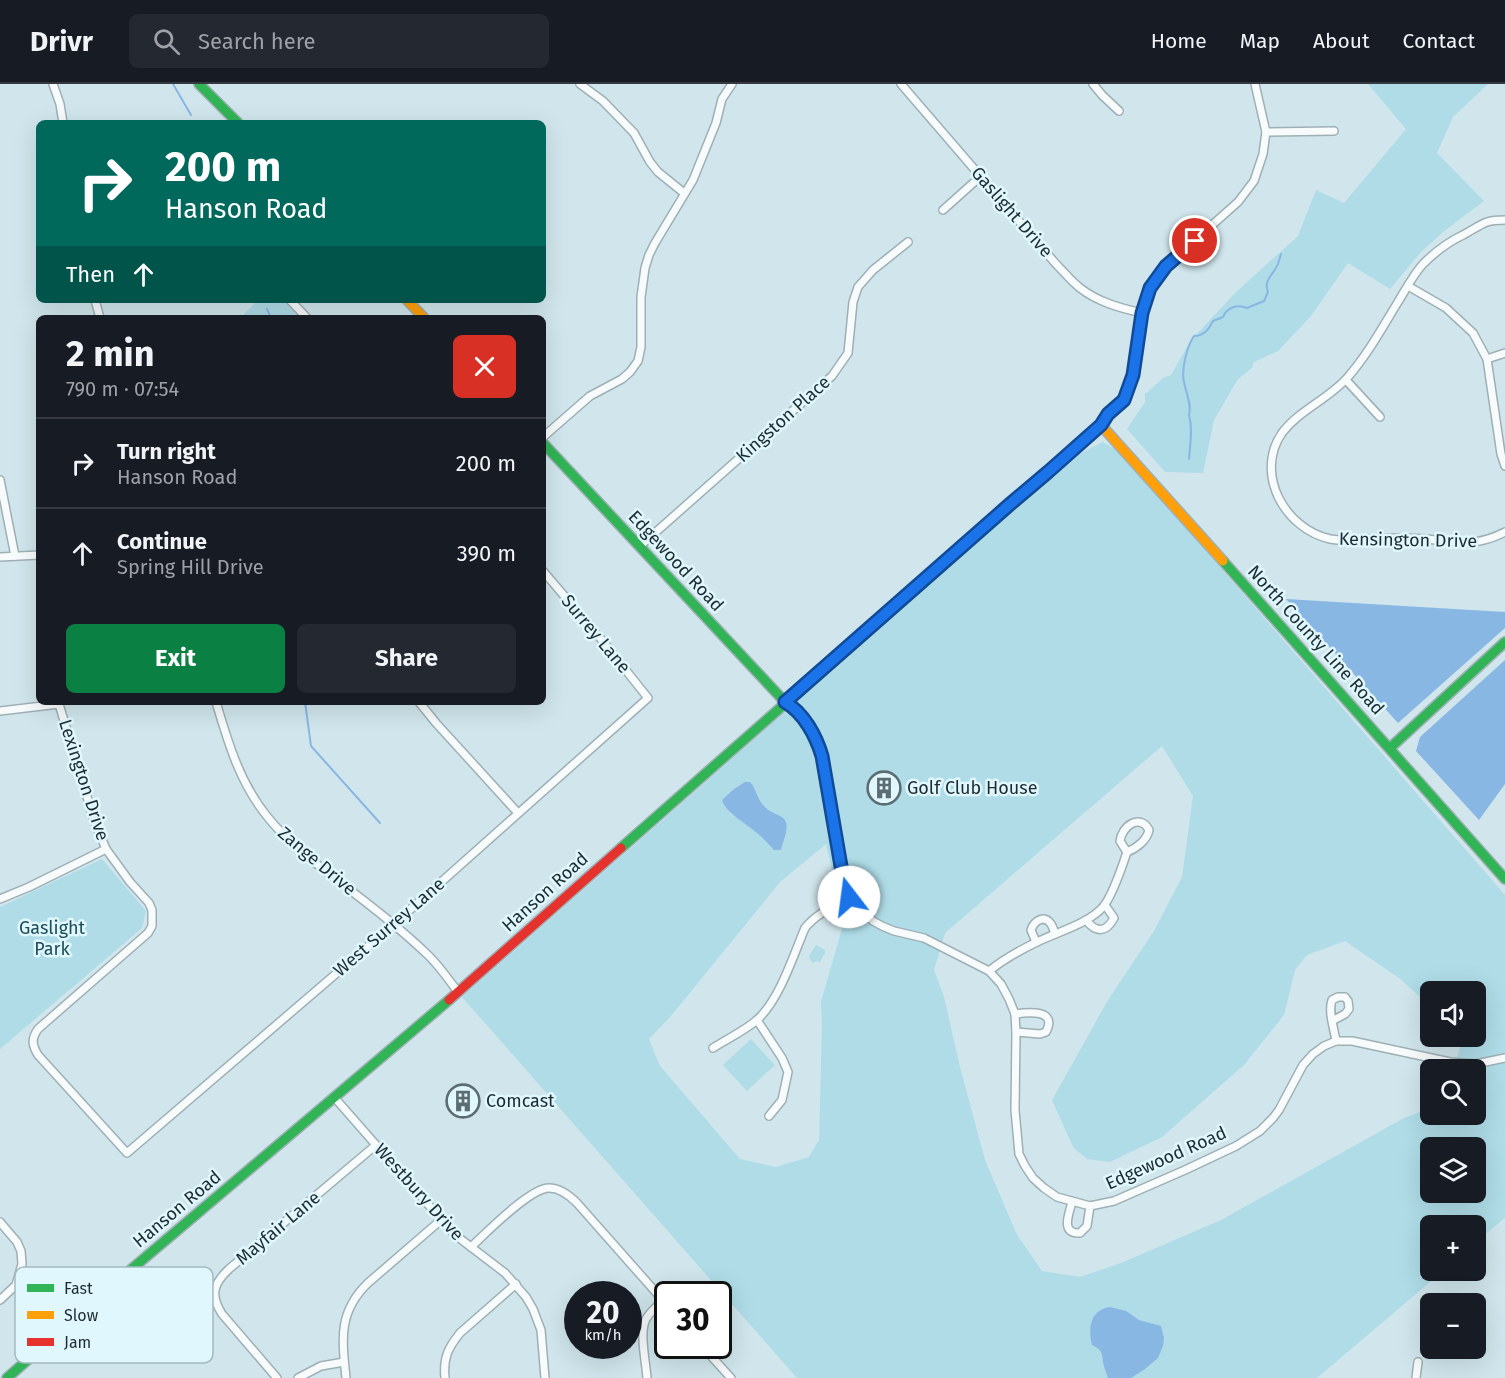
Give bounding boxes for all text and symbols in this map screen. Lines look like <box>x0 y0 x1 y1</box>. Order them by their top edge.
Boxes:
search box <box>129 14 549 68</box>
text: Drivr <box>30 25 93 58</box>
icon: search <box>150 25 183 58</box>
text: Search here <box>198 28 315 55</box>
text: Home <box>1151 28 1207 54</box>
text: Map <box>1240 28 1280 54</box>
text: About <box>1313 28 1370 54</box>
text: Contact <box>1403 28 1475 54</box>
text: 200 m <box>165 142 281 192</box>
icon: right <box>66 144 144 222</box>
street label: Gaslight Drive <box>967 162 1057 262</box>
text: Hanson Road <box>165 193 328 225</box>
pin <box>1169 215 1220 266</box>
icon: arrive <box>1178 224 1211 257</box>
icon: ahead <box>127 258 160 291</box>
text: Then <box>66 261 115 288</box>
text: 2 min <box>66 332 155 376</box>
button: close <box>453 335 516 398</box>
street label: Kingston Place <box>731 371 835 467</box>
text: 790 m · 07:54 <box>66 377 179 401</box>
text: Turn right <box>117 438 216 465</box>
icon: right <box>66 447 99 480</box>
text: 200 m <box>456 450 516 477</box>
text: Hanson Road <box>117 465 237 489</box>
street label: Edgewood Road <box>624 506 728 616</box>
text: Continue <box>117 528 207 555</box>
street label: Kensington Drive <box>1339 528 1477 552</box>
icon: ahead <box>66 537 99 570</box>
text: 390 m <box>457 540 516 567</box>
text: Spring Hill Drive <box>117 555 264 579</box>
street label: North County Line Road <box>1243 561 1389 719</box>
street label: Surrey Lane <box>557 590 635 678</box>
button: Exit <box>66 624 285 693</box>
button: Share <box>297 624 516 693</box>
street label: Lexington Drive <box>54 717 114 843</box>
building icon: Golf Club House <box>866 770 902 806</box>
place label: Golf Club House <box>907 777 1038 799</box>
street label: Zange Drive <box>273 822 361 900</box>
street label: Hanson Road <box>497 848 593 936</box>
position arrow <box>817 865 881 929</box>
street label: West Surrey Lane <box>329 873 449 981</box>
park label: Gaslight Park <box>19 917 86 960</box>
map controls <box>1420 981 1486 1359</box>
button: sound <box>1420 981 1486 1047</box>
button: search <box>1420 1059 1486 1125</box>
building icon: Comcast <box>445 1083 481 1119</box>
place label: Comcast <box>486 1090 555 1112</box>
street label: Edgewood Road <box>1102 1122 1230 1194</box>
button: layers <box>1420 1137 1486 1203</box>
street label: Westbury Drive <box>370 1139 468 1245</box>
street label: Hanson Road <box>128 1166 226 1252</box>
street label: Mayfair Lane <box>231 1186 325 1270</box>
button: + <box>1420 1215 1486 1281</box>
legend <box>15 1267 213 1363</box>
text: Fast <box>64 1279 93 1298</box>
speed limit sign: 30 <box>654 1281 732 1359</box>
button: − <box>1420 1293 1486 1359</box>
text: 20 <box>586 1295 620 1331</box>
text: Slow <box>64 1306 99 1325</box>
text: km/h <box>584 1326 622 1344</box>
text: Jam <box>64 1333 91 1352</box>

